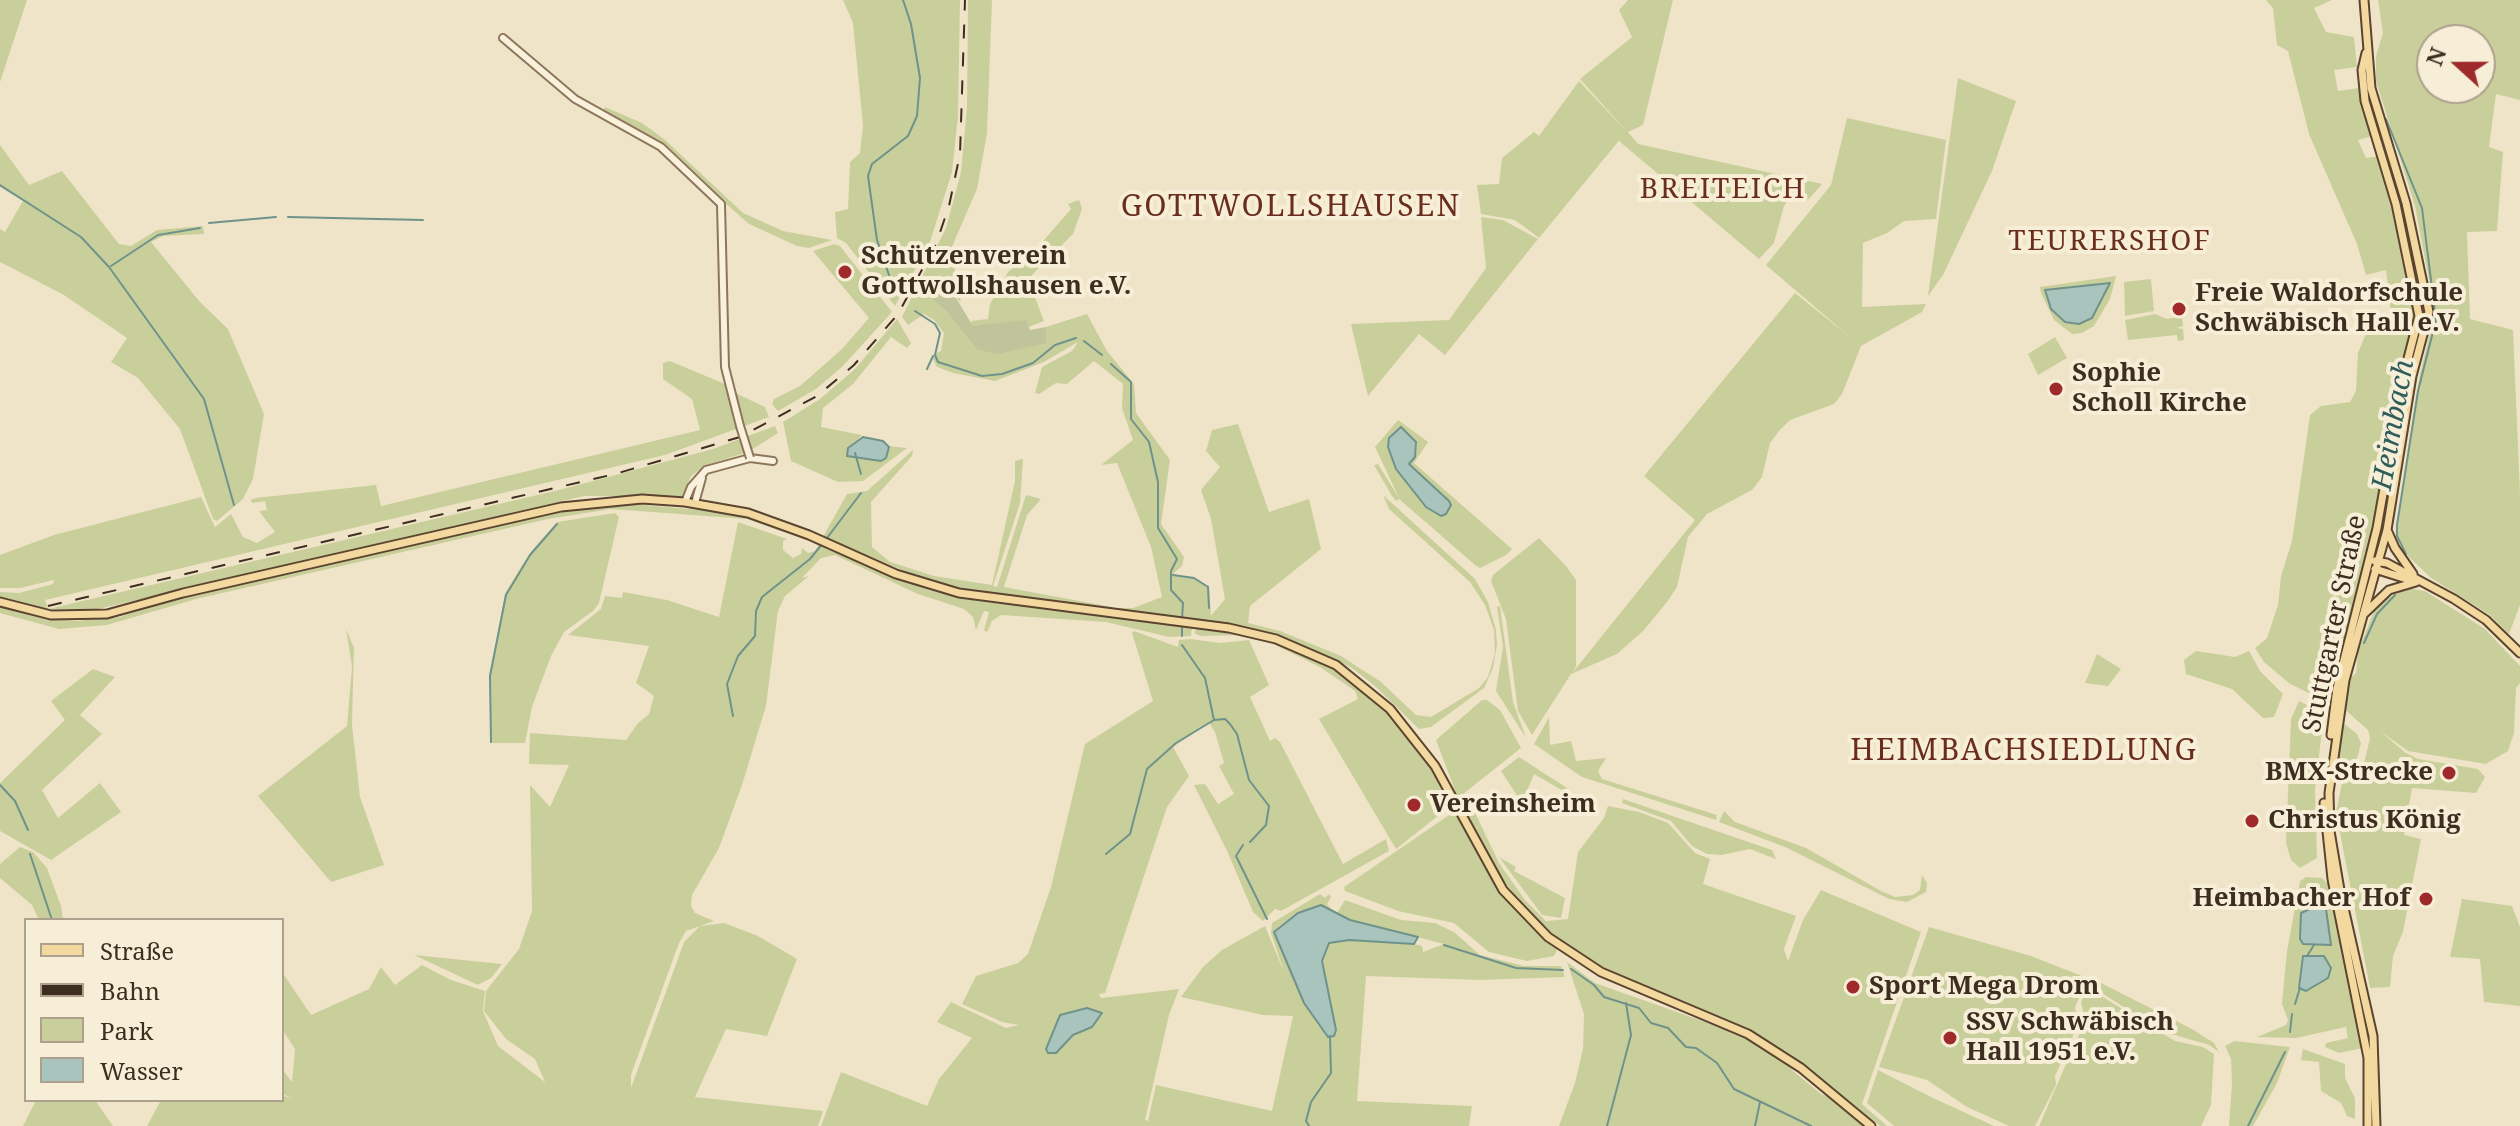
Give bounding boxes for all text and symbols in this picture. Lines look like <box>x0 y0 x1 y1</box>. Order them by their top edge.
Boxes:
north arrow <box>2416 24 2496 104</box>
text: N <box>2418 43 2453 70</box>
district label: BREITEICH <box>1640 173 1806 207</box>
district label: GOTTWOLLSHAUSEN <box>1121 189 1461 225</box>
district label: TEURERSHOF <box>2008 225 2212 259</box>
place label: Schützenverein Gottwollshausen e.V. <box>861 241 1131 302</box>
marker: Schützenverein Gottwollshausen e.V. <box>836 263 854 281</box>
place label: Freie Waldorfschule Schwäbisch Hall e.V. <box>2195 278 2463 340</box>
marker: Freie Waldorfschule Schwäbisch Hall e.V. <box>2170 300 2188 318</box>
water label: Heimbach <box>2366 357 2422 493</box>
place label: Sophie Scholl Kirche <box>2072 358 2247 420</box>
marker: Sophie Scholl Kirche <box>2047 380 2065 398</box>
street label: Stuttgarter Straße <box>2297 512 2373 736</box>
district label: HEIMBACHSIEDLUNG <box>1850 733 2198 769</box>
place label: BMX-Strecke <box>2265 757 2433 789</box>
marker: BMX-Strecke <box>2440 764 2458 782</box>
place label: Vereinsheim <box>1430 789 1596 821</box>
marker: Vereinsheim <box>1405 796 1423 814</box>
place label: Christus König <box>2268 805 2461 837</box>
marker: Christus König <box>2243 812 2261 830</box>
place label: Heimbacher Hof <box>2192 883 2410 915</box>
marker: Heimbacher Hof <box>2417 890 2435 908</box>
legend <box>24 918 284 1102</box>
text: Straße <box>100 934 174 967</box>
place label: Sport Mega Drom <box>1869 971 2099 1003</box>
text: Bahn <box>100 974 160 1007</box>
marker: Sport Mega Drom <box>1844 978 1862 996</box>
place label: SSV Schwäbisch Hall 1951 e.V. <box>1966 1007 2174 1068</box>
text: Park <box>100 1014 153 1047</box>
marker: SSV Schwäbisch Hall 1951 e.V. <box>1941 1029 1959 1047</box>
text: Wasser <box>100 1054 183 1087</box>

